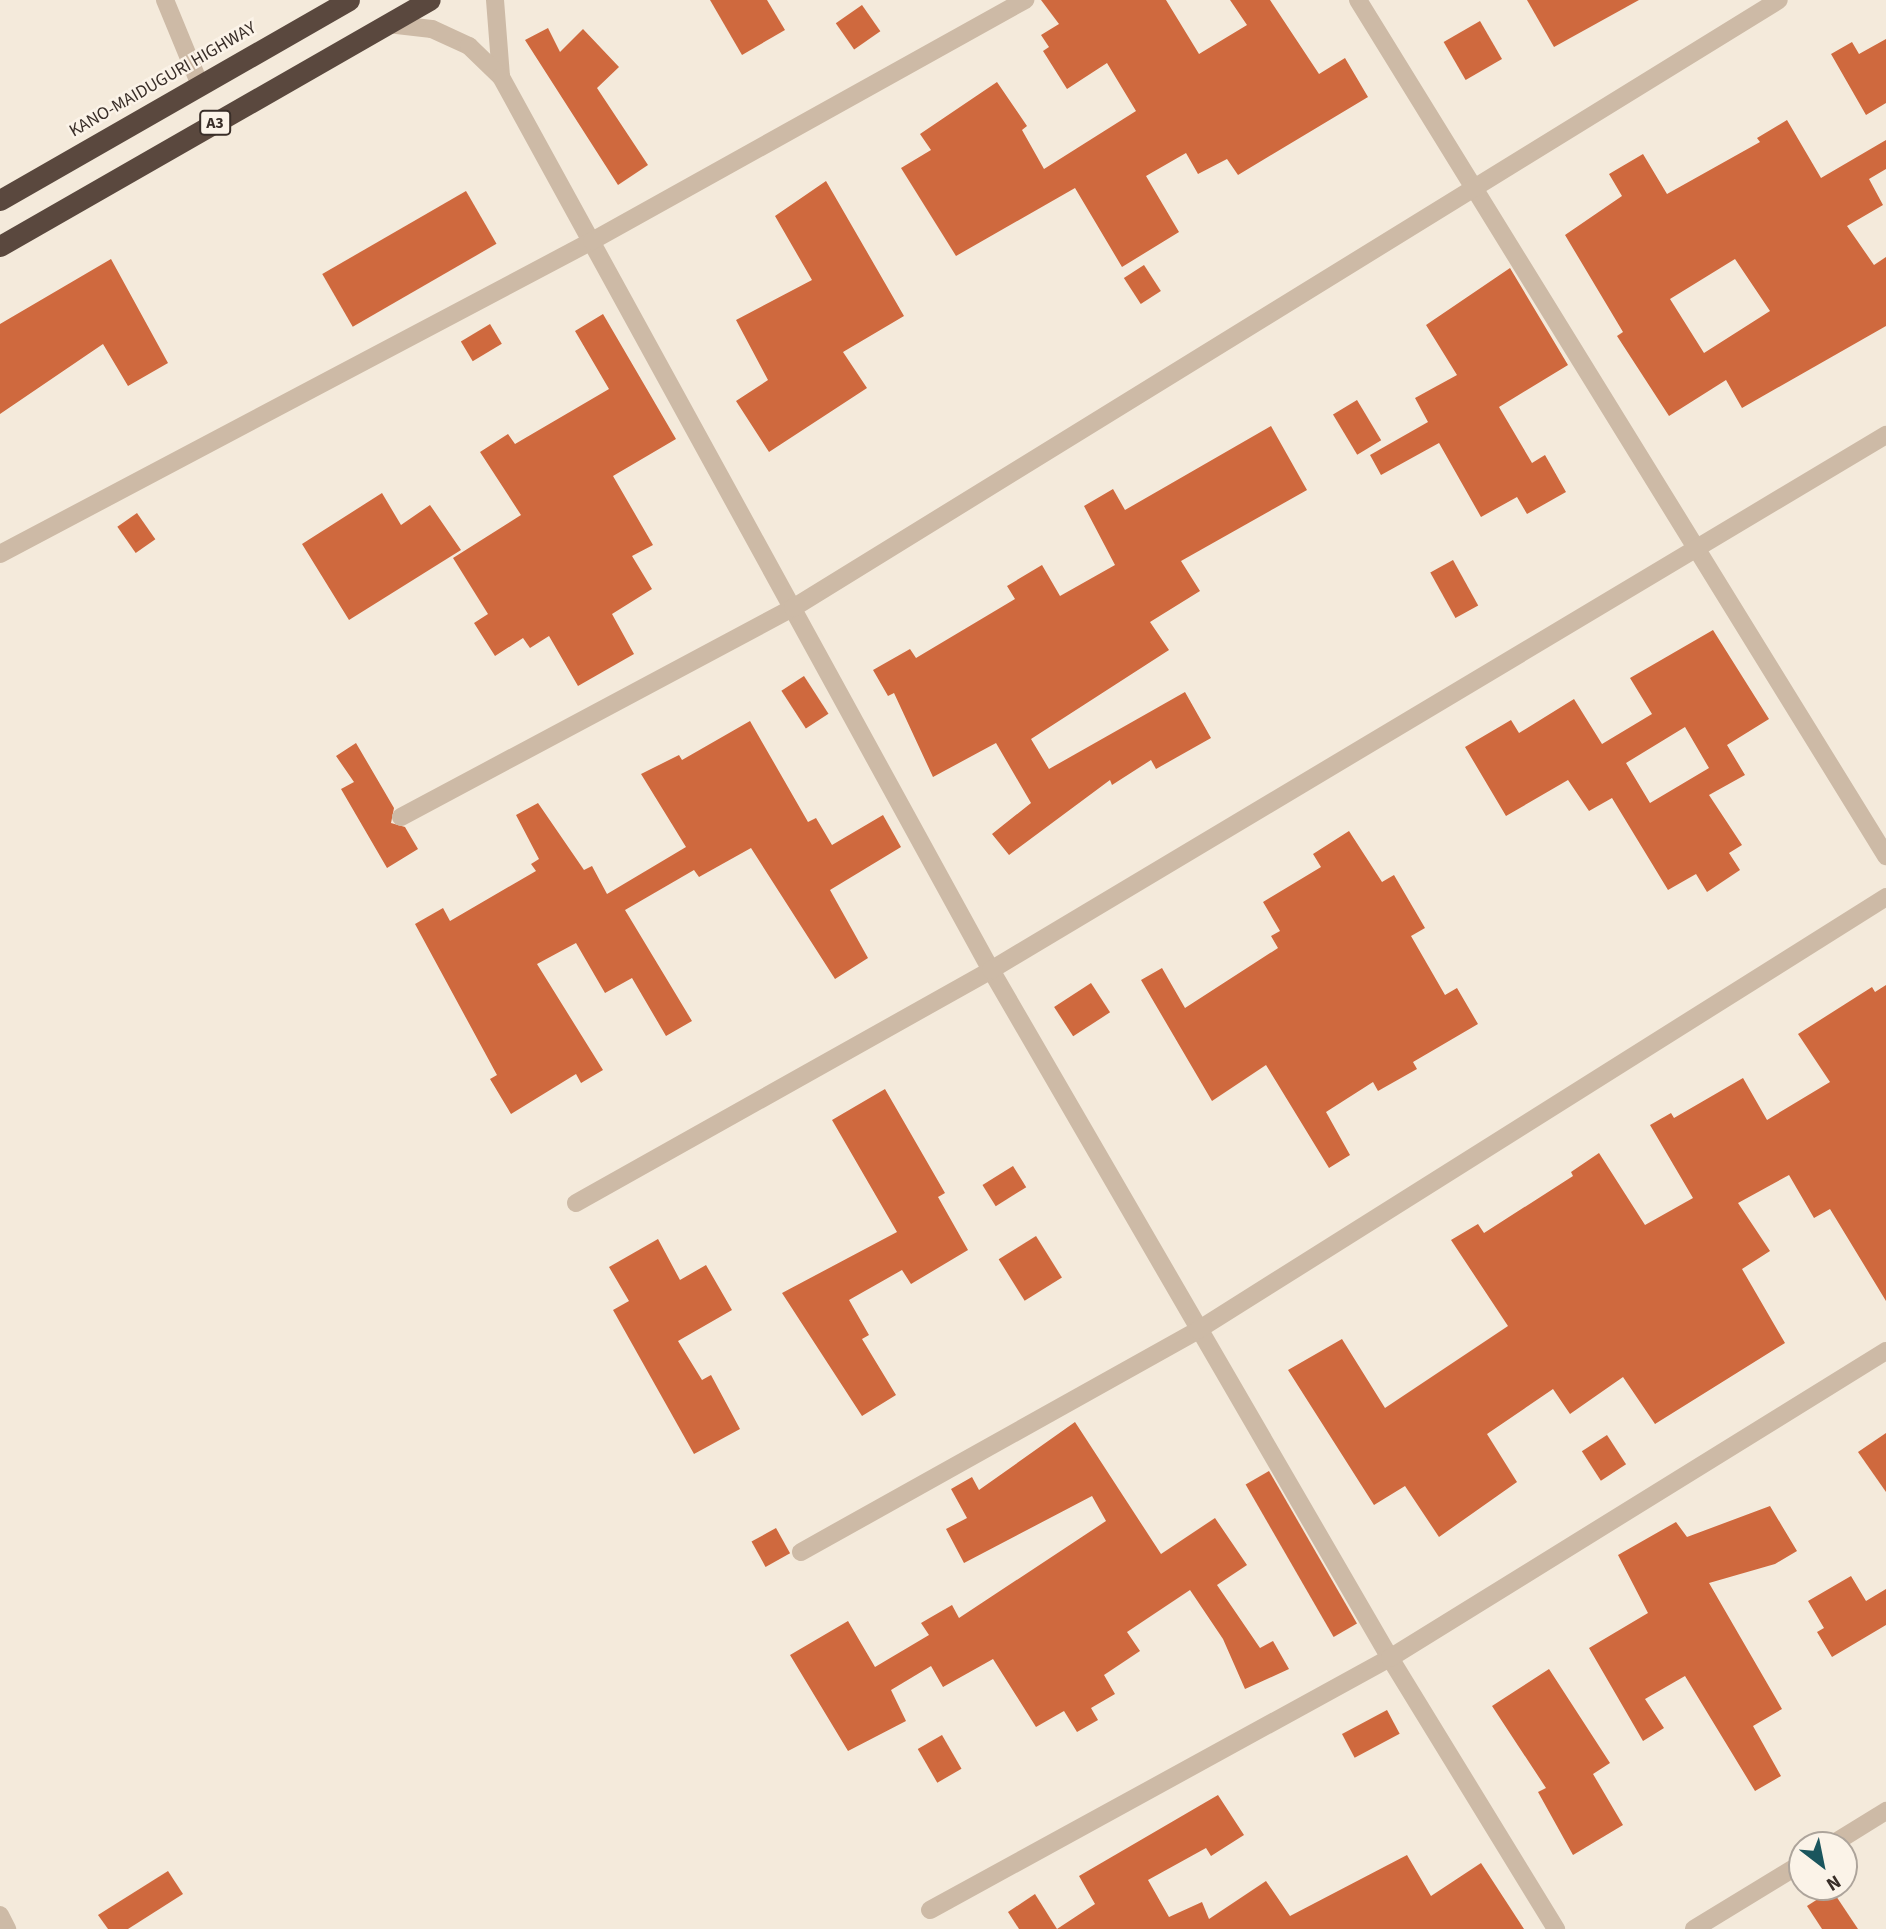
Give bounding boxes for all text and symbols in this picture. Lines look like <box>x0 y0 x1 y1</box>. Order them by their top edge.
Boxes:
street label: KANO-MAIDUGURI HIGHWAY <box>66 18 260 142</box>
road number: A3 <box>198 111 232 136</box>
north arrow <box>1788 1831 1858 1901</box>
text: N <box>1821 1868 1846 1897</box>

